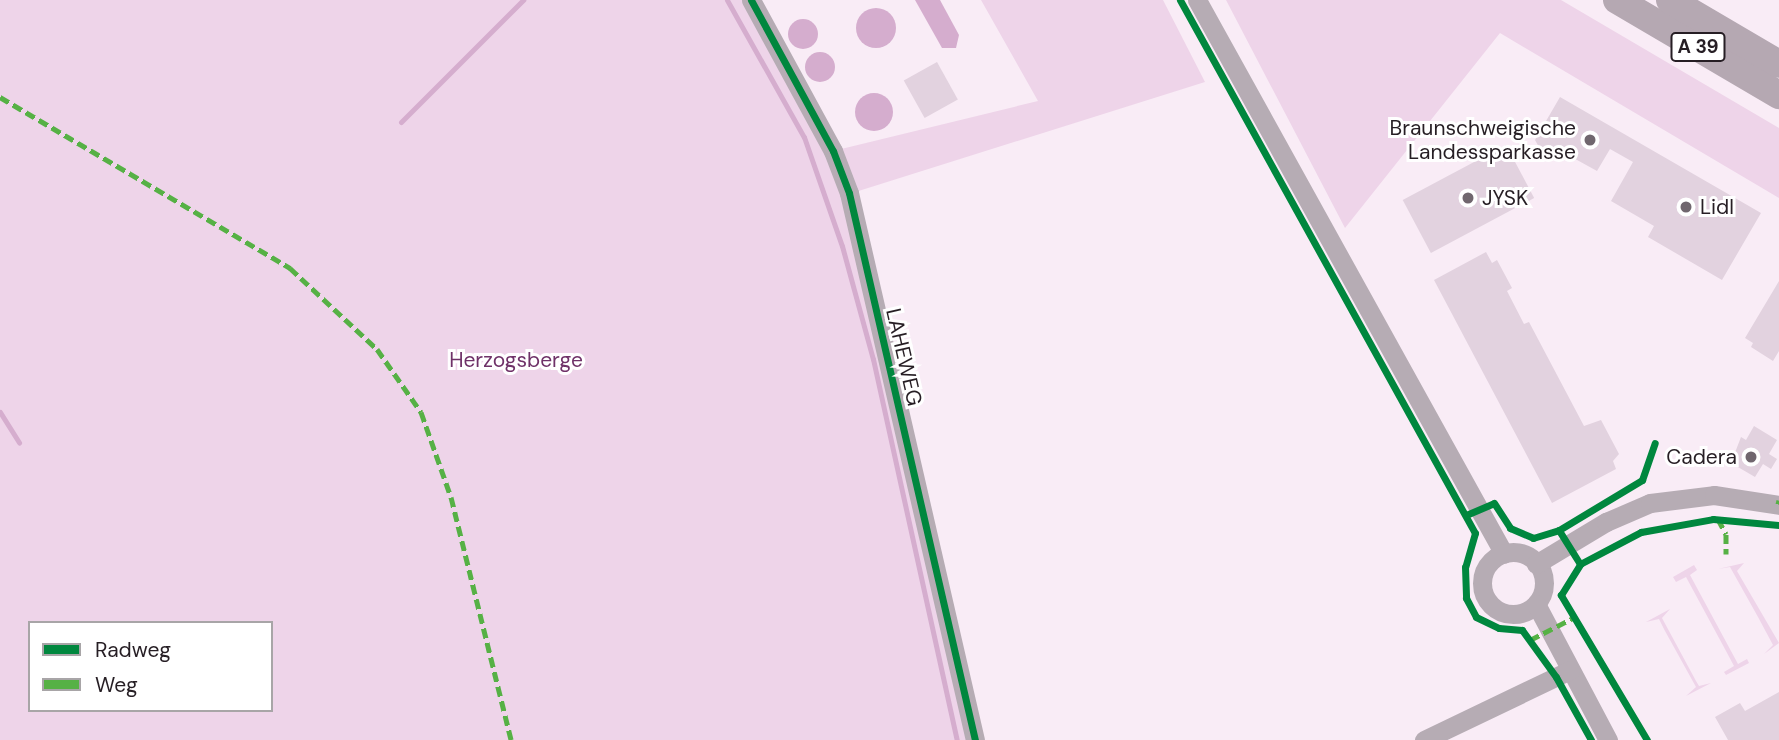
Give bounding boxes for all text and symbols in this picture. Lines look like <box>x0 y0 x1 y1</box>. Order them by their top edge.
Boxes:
road number: A 39 <box>1670 32 1726 62</box>
place label: Braunschweigische Landessparkasse <box>1390 115 1576 165</box>
marker: Braunschweigische Landessparkasse <box>1582 132 1598 148</box>
place label: JYSK <box>1482 185 1528 211</box>
marker: JYSK <box>1460 190 1476 206</box>
place label: Lidl <box>1700 194 1734 220</box>
marker: Lidl <box>1678 199 1694 215</box>
street label: LAHEWEG <box>881 306 927 408</box>
park label: Herzogsberge <box>449 347 583 373</box>
place label: Cadera <box>1666 444 1737 470</box>
marker: Cadera <box>1743 449 1759 465</box>
legend <box>28 621 273 712</box>
text: Radweg <box>95 636 171 664</box>
text: Weg <box>95 671 138 699</box>

